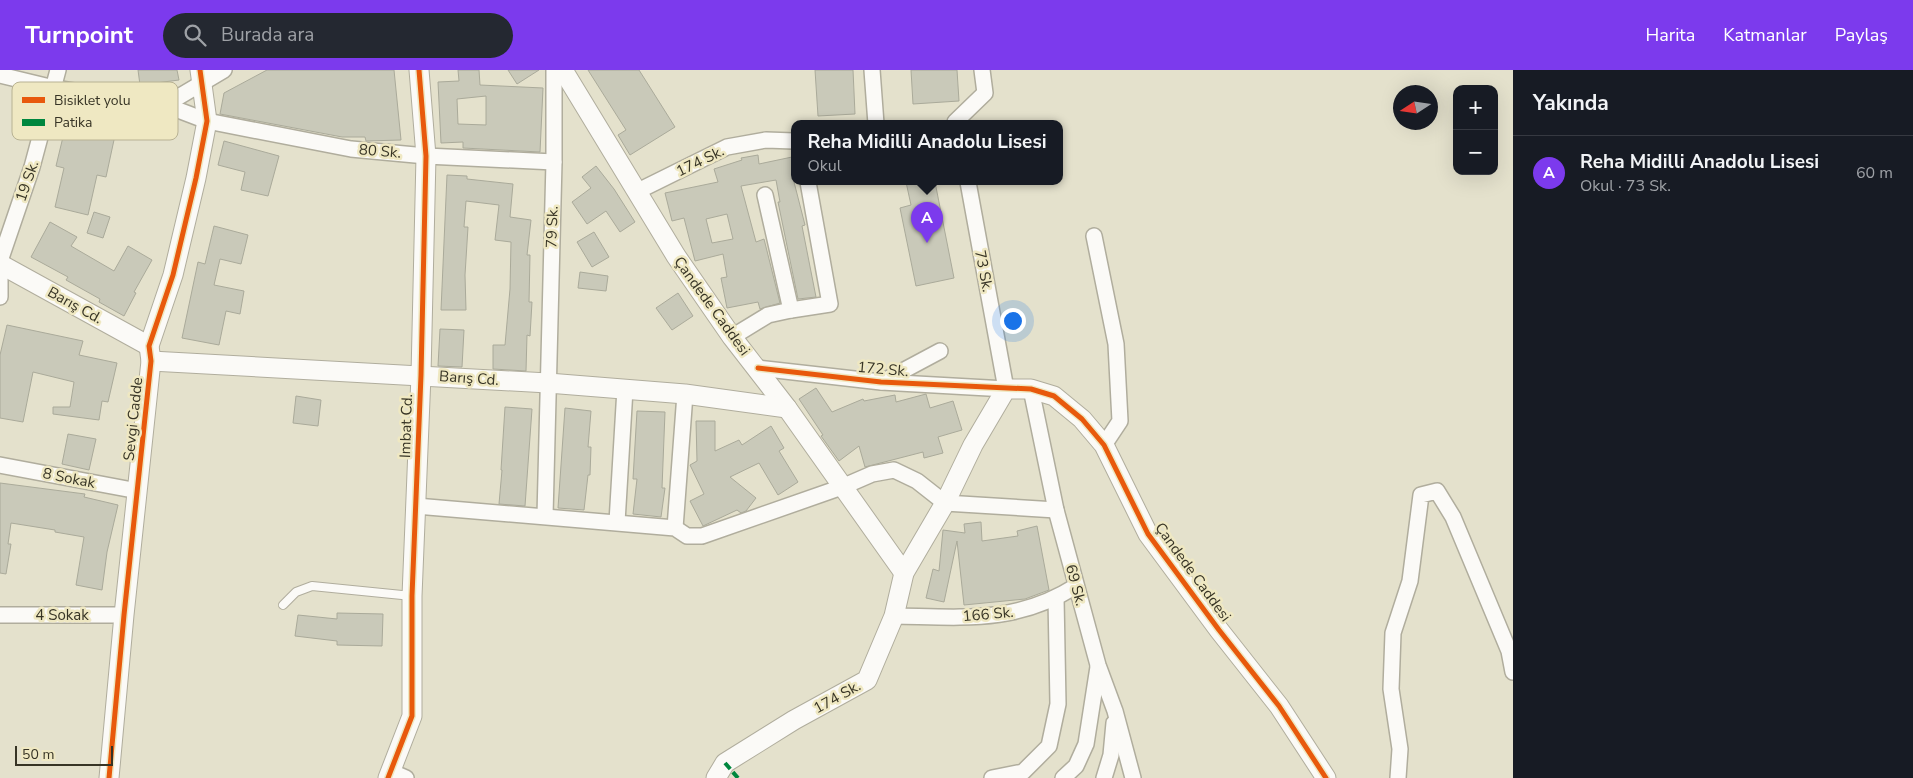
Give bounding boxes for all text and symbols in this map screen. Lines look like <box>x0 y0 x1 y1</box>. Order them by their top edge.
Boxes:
search box <box>163 13 513 58</box>
text: Turnpoint <box>25 19 133 51</box>
icon: search <box>181 21 209 49</box>
text: Burada ara <box>221 22 314 48</box>
text: Harita <box>1646 23 1695 47</box>
text: Katmanlar <box>1723 23 1807 47</box>
text: Paylaş <box>1835 23 1888 47</box>
legend <box>12 82 178 140</box>
north arrow <box>1393 85 1438 130</box>
map controls <box>1453 85 1498 175</box>
button: + <box>1453 85 1498 130</box>
text: Yakında <box>1533 89 1609 117</box>
text: Bisiklet yolu <box>54 91 131 110</box>
text: Patika <box>54 113 92 132</box>
popup <box>791 120 1063 185</box>
text: Reha Midilli Anadolu Lisesi <box>807 129 1047 155</box>
button: − <box>1453 130 1498 175</box>
street label: 80 Sk. <box>358 139 402 163</box>
street label: 174 Sk. <box>673 141 727 181</box>
text: Reha Midilli Anadolu Lisesi <box>1580 149 1819 175</box>
text: Okul <box>807 155 841 177</box>
street label: 19 Sk. <box>11 158 43 204</box>
text: A <box>1543 162 1555 184</box>
text: 60 m <box>1856 162 1893 184</box>
text: Okul · 73 Sk. <box>1580 175 1671 197</box>
pin: A <box>911 202 943 243</box>
street label: 79 Sk. <box>541 206 563 248</box>
street label: 73 Sk. <box>970 248 998 294</box>
street label: Çandede Caddesi <box>669 253 755 359</box>
street label: Barış Cd. <box>44 282 106 328</box>
your location <box>1000 308 1026 334</box>
street label: 172 Sk. <box>857 357 909 381</box>
street label: Barış Cd. <box>439 366 499 390</box>
street label: Sevgi Cadde <box>119 376 147 462</box>
street label: Imbat Cd. <box>395 394 417 458</box>
street label: 8 Sokak <box>41 463 98 493</box>
street label: Çandede Caddesi <box>1150 519 1236 625</box>
street label: 69 Sk. <box>1061 562 1091 608</box>
street label: 166 Sk. <box>962 602 1014 626</box>
street label: 4 Sokak <box>35 605 89 625</box>
street label: 174 Sk. <box>810 676 864 718</box>
scale bar <box>15 743 112 766</box>
text: 50 m <box>22 745 54 764</box>

